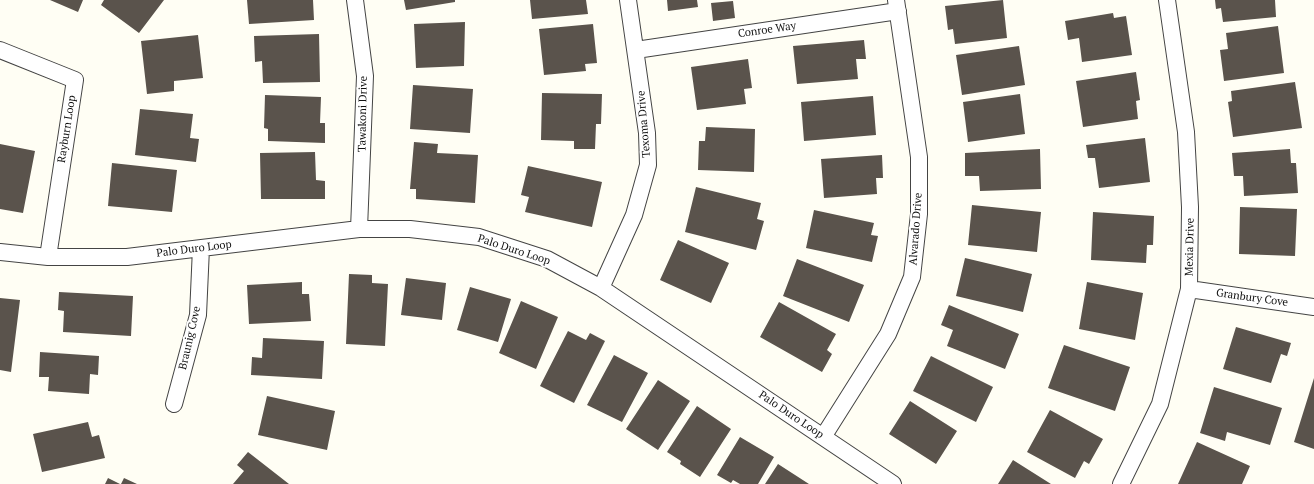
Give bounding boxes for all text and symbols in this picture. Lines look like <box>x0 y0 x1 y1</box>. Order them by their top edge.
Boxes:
street label: Conroe Way <box>737 19 797 41</box>
street label: Tawakoni Drive <box>356 76 370 152</box>
street label: Texoma Drive <box>635 90 653 158</box>
street label: Rayburn Loop <box>55 94 79 164</box>
street label: Alvarado Drive <box>907 192 925 266</box>
street label: Mexia Drive <box>1183 218 1197 276</box>
street label: Palo Duro Loop <box>476 232 552 268</box>
street label: Palo Duro Loop <box>156 238 232 260</box>
street label: Granbury Cove <box>1215 286 1289 310</box>
street label: Braunig Cove <box>176 305 204 371</box>
street label: Palo Duro Loop <box>756 388 826 442</box>

